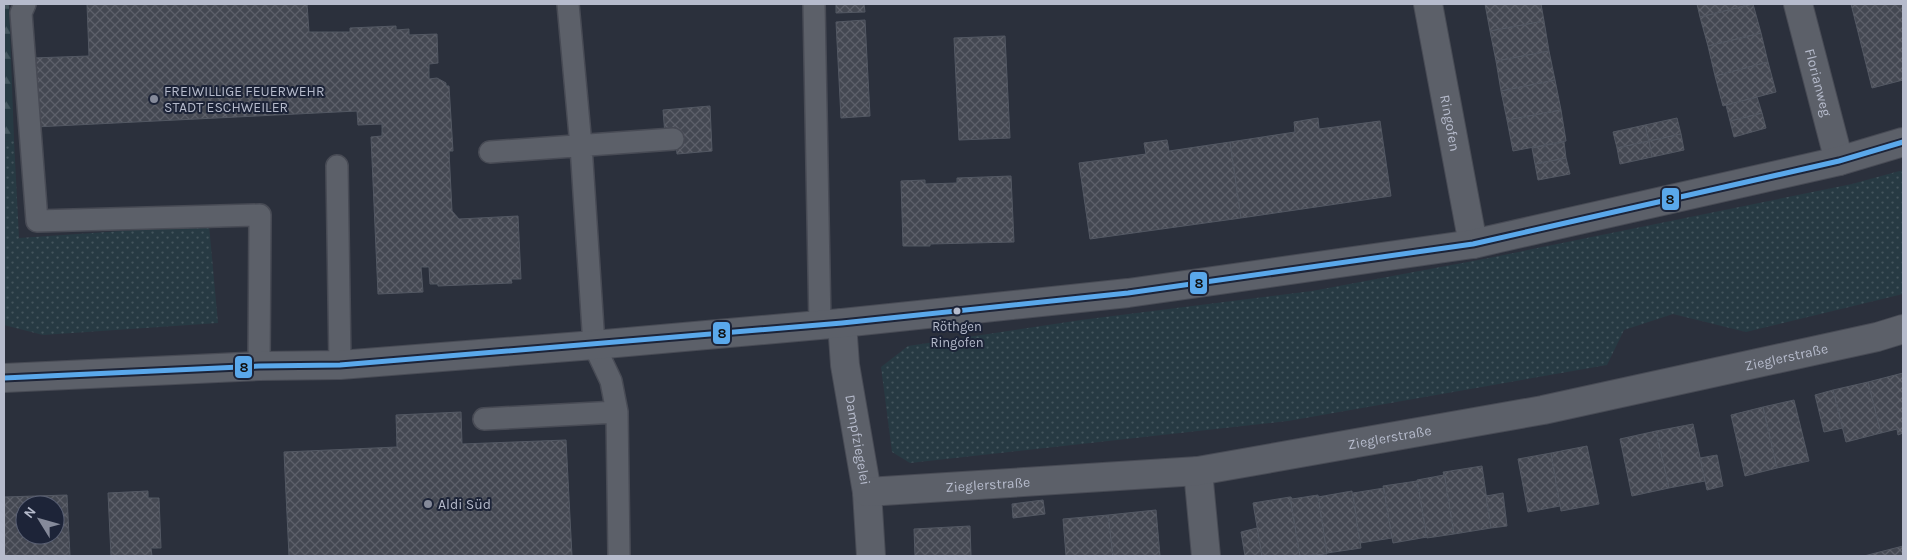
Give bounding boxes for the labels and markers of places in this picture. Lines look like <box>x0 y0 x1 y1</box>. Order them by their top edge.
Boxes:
place label: FREIWILLIGE FEUERWEHR STADT ESCHWEILER <box>164 83 324 116</box>
marker: FREIWILLIGE FEUERWEHR STADT ESCHWEILER <box>148 93 160 105</box>
marker: Röthgen Ringofen <box>952 306 962 316</box>
place label: Röthgen Ringofen <box>930 319 984 350</box>
place label: Aldi Süd <box>438 496 491 513</box>
marker: Aldi Süd <box>422 498 434 510</box>

